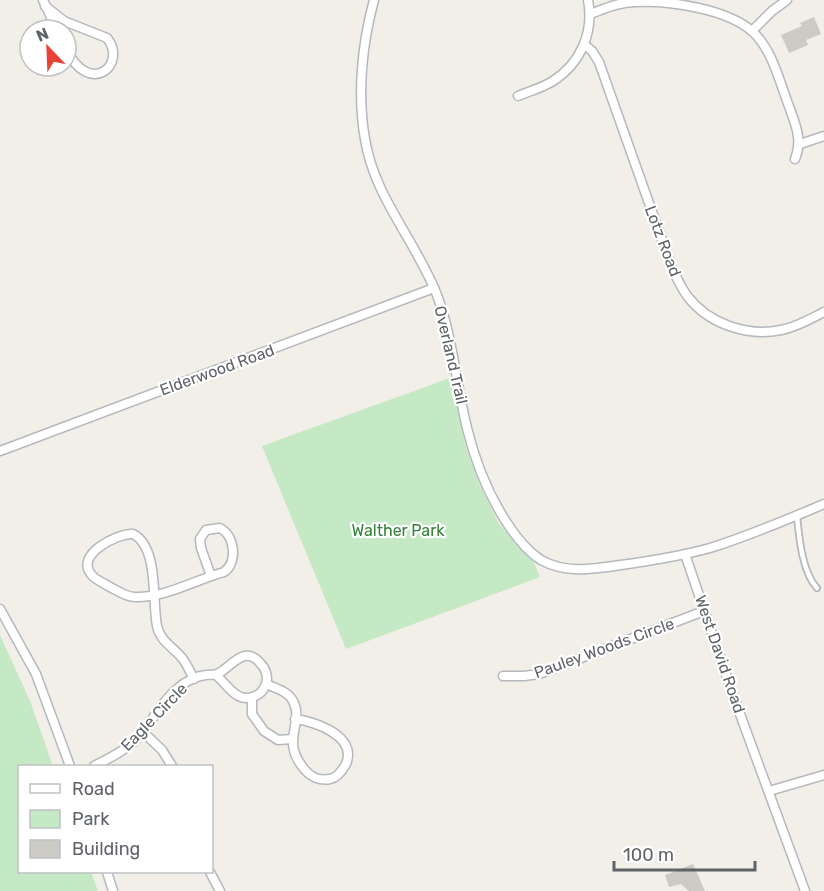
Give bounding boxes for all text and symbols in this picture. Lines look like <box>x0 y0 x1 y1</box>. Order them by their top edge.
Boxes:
north arrow <box>18 18 78 78</box>
text: N <box>33 24 51 46</box>
street label: Lotz Road <box>641 203 685 279</box>
street label: Overland Trail <box>430 304 472 406</box>
street label: Elderwood Road <box>157 340 277 400</box>
park label: Walther Park <box>351 521 445 540</box>
street label: West David Road <box>691 592 749 716</box>
street label: Pauley Woods Circle <box>531 614 677 682</box>
street label: Eagle Circle <box>117 679 191 755</box>
legend <box>18 765 213 873</box>
text: Road <box>72 778 115 800</box>
text: Park <box>72 808 110 830</box>
scale bar <box>614 834 755 872</box>
text: Building <box>72 838 140 860</box>
text: 100 m <box>623 844 674 866</box>

